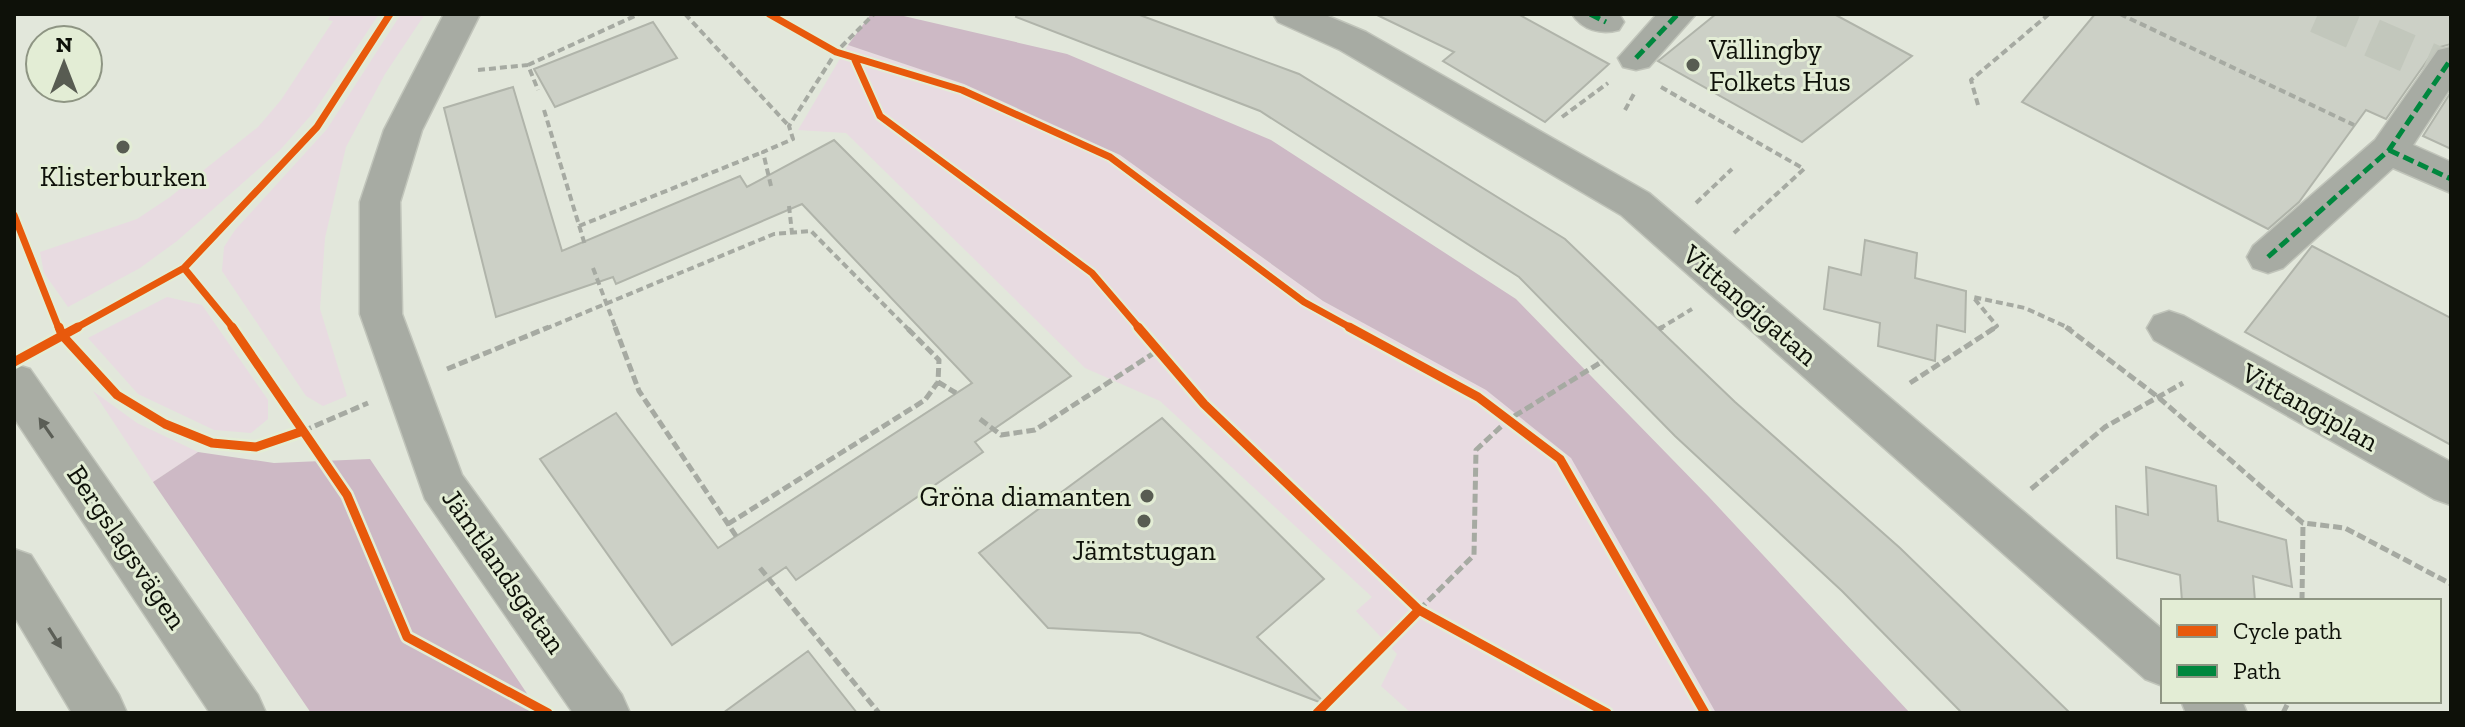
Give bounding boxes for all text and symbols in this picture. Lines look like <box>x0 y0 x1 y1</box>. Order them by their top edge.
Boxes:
north arrow <box>24 24 104 104</box>
text: N <box>56 31 73 58</box>
place label: Vällingby Folkets Hus <box>1708 33 1851 98</box>
marker: Vällingby Folkets Hus <box>1684 56 1702 74</box>
marker: Klisterburken <box>114 138 132 156</box>
place label: Klisterburken <box>40 160 206 193</box>
street label: Vittangigatan <box>1675 237 1824 372</box>
street label: Vittangiplan <box>2235 355 2384 458</box>
one-way arrow <box>39 417 54 438</box>
street label: Bergslagsvägen <box>60 459 194 635</box>
place label: Gröna diamanten <box>920 480 1131 513</box>
street label: Jämtlandsgatan <box>435 482 573 660</box>
marker: Gröna diamanten <box>1138 487 1156 505</box>
marker: Jämtstugan <box>1135 512 1153 530</box>
place label: Jämtstugan <box>1072 534 1216 567</box>
legend <box>2161 599 2441 703</box>
text: Cycle path <box>2233 616 2342 645</box>
one-way arrow <box>48 627 62 649</box>
text: Path <box>2233 656 2281 685</box>

